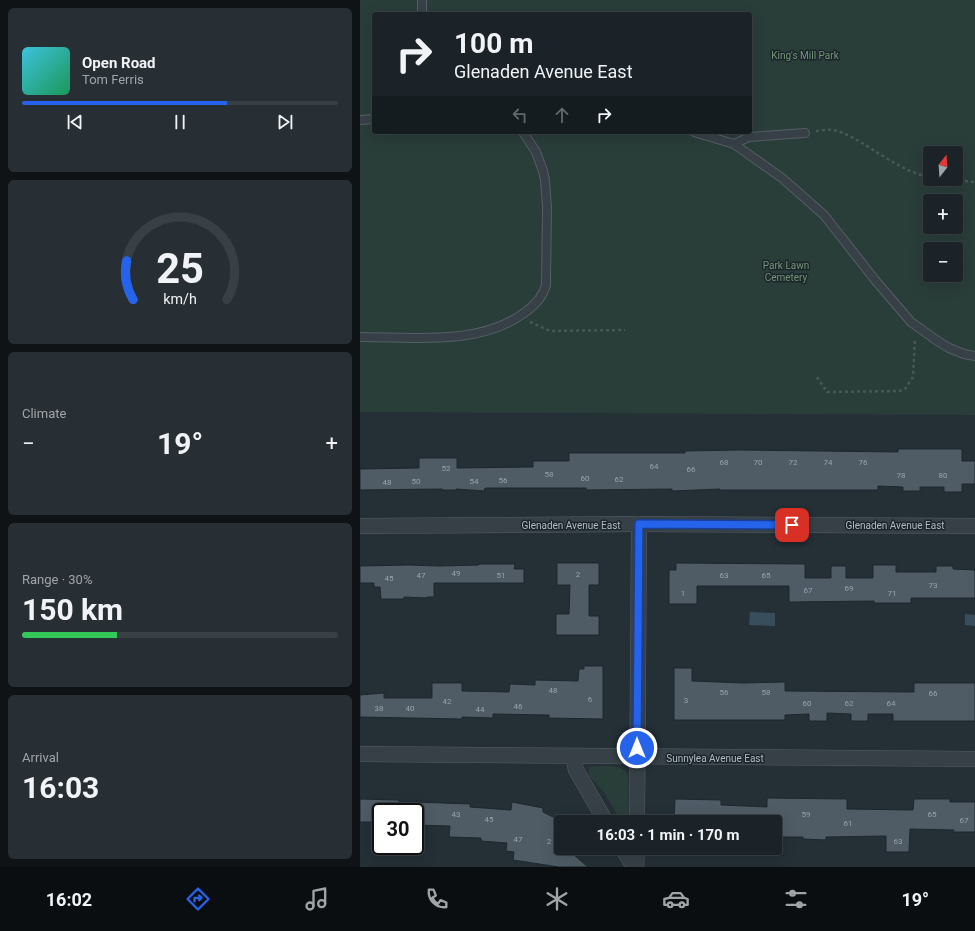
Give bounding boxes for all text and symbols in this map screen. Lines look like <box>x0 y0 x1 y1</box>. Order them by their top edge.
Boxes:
text: 100 m <box>454 27 533 60</box>
icon: right <box>388 28 440 80</box>
park label: King's Mill Park <box>771 50 840 61</box>
text: Open Road <box>82 54 156 72</box>
text: Glenaden Avenue East <box>454 61 633 82</box>
text: Tom Ferris <box>82 72 144 87</box>
icon: left <box>509 104 531 126</box>
icon: ahead <box>551 104 573 126</box>
icon: right <box>593 104 615 126</box>
icon: previous <box>64 111 86 133</box>
icon: pause <box>169 111 191 133</box>
icon: next <box>274 111 296 133</box>
north arrow <box>923 146 963 186</box>
map controls <box>923 146 963 282</box>
button: + <box>923 194 963 234</box>
button: − <box>923 242 963 282</box>
text: 25 <box>156 243 204 292</box>
park label: Park Lawn Cemetery <box>763 260 809 283</box>
text: km/h <box>163 290 197 306</box>
text: Climate <box>22 406 66 421</box>
text: 19° <box>157 426 203 461</box>
text: − <box>22 431 35 456</box>
text: + <box>326 431 338 456</box>
house number: 68 <box>720 458 729 467</box>
house number: 70 <box>754 458 763 467</box>
house number: 72 <box>789 458 798 467</box>
house number: 74 <box>824 458 833 467</box>
house number: 76 <box>859 458 868 467</box>
house number: 64 <box>650 462 659 471</box>
house number: 52 <box>442 464 451 473</box>
house number: 66 <box>687 465 696 474</box>
house number: 58 <box>545 470 554 479</box>
house number: 78 <box>897 471 906 480</box>
house number: 80 <box>939 471 948 480</box>
house number: 60 <box>581 474 590 483</box>
house number: 62 <box>615 475 624 484</box>
house number: 56 <box>499 476 508 485</box>
house number: 50 <box>412 477 421 486</box>
house number: 54 <box>470 477 479 486</box>
house number: 48 <box>383 478 392 487</box>
pin <box>775 508 809 542</box>
icon: arrive <box>781 514 803 536</box>
street label: Glenaden Avenue East <box>521 520 621 531</box>
street label: Glenaden Avenue East <box>845 520 945 531</box>
house number: 49 <box>452 569 461 578</box>
house number: 2 <box>576 570 581 579</box>
house number: 47 <box>417 571 426 580</box>
house number: 51 <box>497 571 506 580</box>
house number: 63 <box>720 571 729 580</box>
house number: 65 <box>762 571 771 580</box>
text: Range · 30% <box>22 572 92 587</box>
house number: 45 <box>385 574 394 583</box>
house number: 73 <box>929 581 938 590</box>
house number: 69 <box>845 584 854 593</box>
house number: 67 <box>804 586 813 595</box>
house number: 1 <box>681 589 685 598</box>
house number: 71 <box>888 589 897 598</box>
text: 150 km <box>22 592 123 627</box>
house number: 48 <box>549 686 558 695</box>
house number: 56 <box>720 688 729 697</box>
house number: 58 <box>762 688 771 697</box>
house number: 66 <box>929 689 938 698</box>
house number: 6 <box>588 695 593 704</box>
house number: 3 <box>684 696 688 705</box>
house number: 42 <box>443 697 452 706</box>
house number: 60 <box>803 699 812 708</box>
house number: 62 <box>845 699 854 708</box>
house number: 64 <box>887 699 896 708</box>
house number: 46 <box>514 702 523 711</box>
house number: 38 <box>375 704 384 713</box>
house number: 40 <box>406 704 415 713</box>
house number: 44 <box>476 705 485 714</box>
position arrow <box>616 727 658 769</box>
text: Arrival <box>22 750 59 765</box>
street label: Sunnylea Avenue East <box>666 753 764 764</box>
text: 16:03 <box>22 770 99 805</box>
speed limit sign: 30 <box>372 803 424 855</box>
house number: 43 <box>452 810 461 819</box>
house number: 59 <box>802 810 811 819</box>
house number: 65 <box>928 810 937 819</box>
house number: 45 <box>485 815 494 824</box>
house number: 67 <box>960 816 969 825</box>
house number: 61 <box>844 819 853 828</box>
text: 16:03 · 1 min · 170 m <box>597 826 739 844</box>
house number: 47 <box>514 835 523 844</box>
house number: 2 <box>547 837 552 846</box>
house number: 63 <box>894 837 903 846</box>
icon: directions <box>184 885 212 913</box>
icon: music <box>303 885 331 913</box>
icon: phone <box>423 885 451 913</box>
icon: climate <box>543 885 571 913</box>
icon: car <box>662 885 690 913</box>
icon: filters <box>782 885 810 913</box>
text: 16:02 <box>46 889 92 910</box>
text: 19° <box>901 889 929 910</box>

